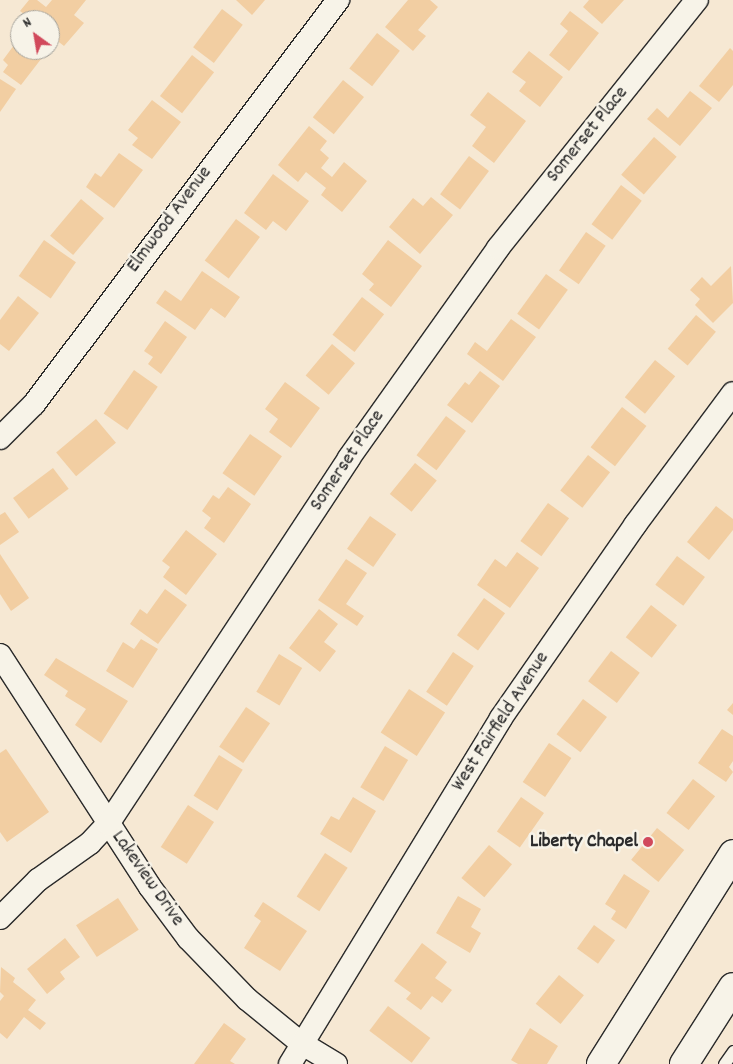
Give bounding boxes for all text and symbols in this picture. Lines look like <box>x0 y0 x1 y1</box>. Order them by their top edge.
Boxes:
north arrow <box>10 10 60 60</box>
text: N <box>19 13 36 33</box>
street label: Somerset Place <box>542 82 634 188</box>
street label: Elmwood Avenue <box>122 162 218 278</box>
street label: Somerset Place <box>305 406 391 516</box>
street label: West Fairfield Avenue <box>447 648 555 796</box>
street label: Lakeview Drive <box>105 827 189 931</box>
place label: Liberty Chapel <box>530 830 638 854</box>
marker: Liberty Chapel <box>642 836 654 848</box>

